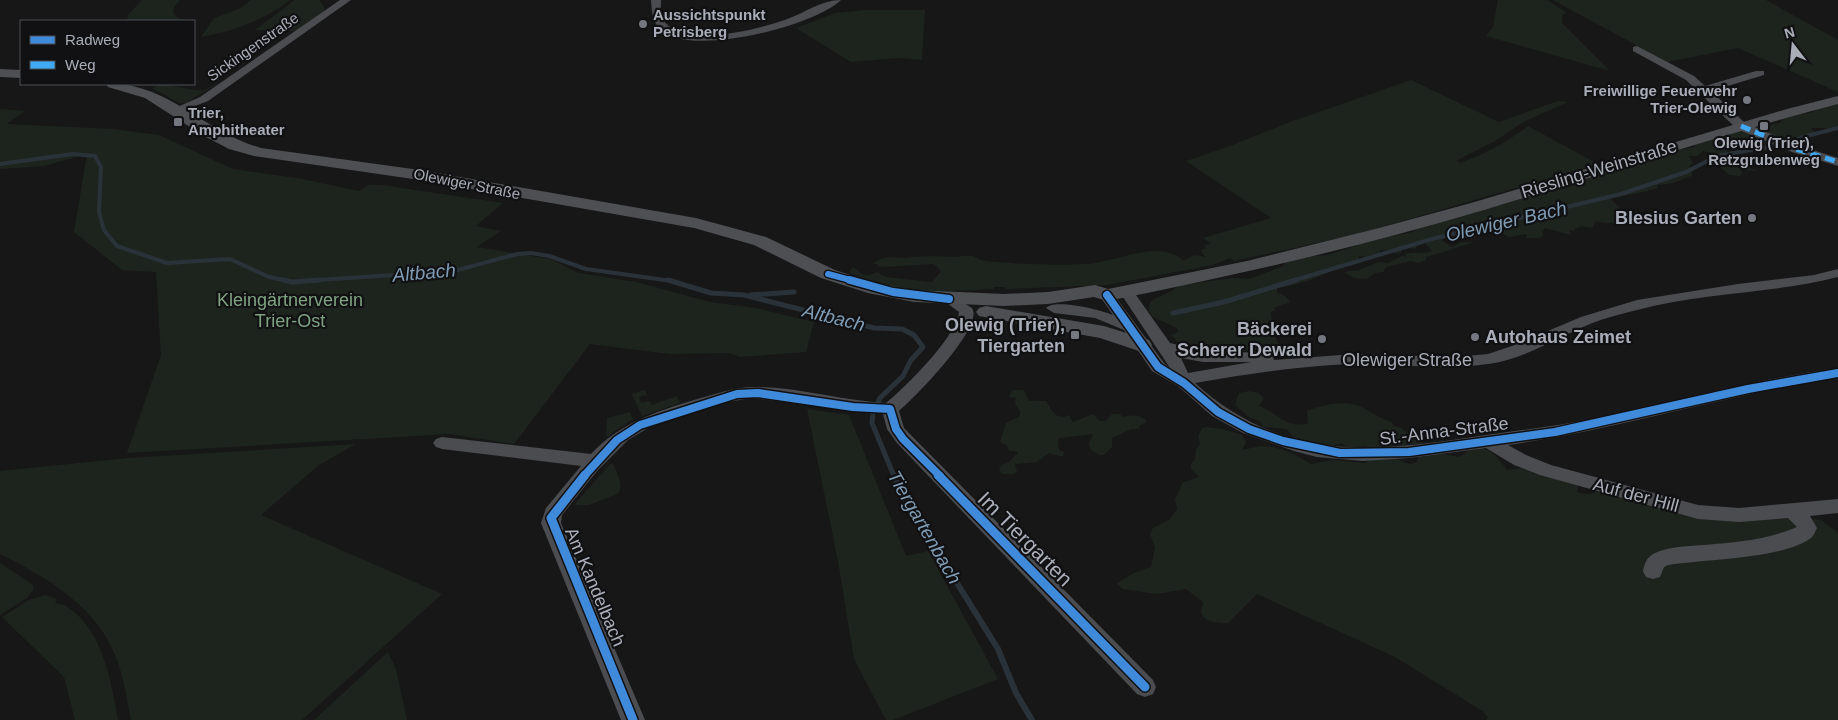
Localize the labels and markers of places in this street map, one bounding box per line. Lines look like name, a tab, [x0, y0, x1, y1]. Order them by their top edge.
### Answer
place label: Aussichtspunkt Petrisberg	[653, 6, 766, 40]
marker: Aussichtspunkt Petrisberg	[637, 18, 649, 30]
place label: Freiwillige Feuerwehr Trier-Olewig	[1584, 82, 1737, 116]
marker: Freiwillige Feuerwehr Trier-Olewig	[1741, 94, 1753, 106]
place label: Trier, Amphitheater	[188, 104, 285, 138]
marker: Trier, Amphitheater	[172, 116, 184, 128]
marker: Olewig (Trier), Retzgrubenweg	[1758, 120, 1770, 132]
place label: Olewig (Trier), Retzgrubenweg	[1708, 134, 1820, 168]
place label: Blesius Garten	[1615, 208, 1742, 228]
marker: Blesius Garten	[1746, 212, 1758, 224]
place label: Olewig (Trier), Tiergarten	[945, 315, 1065, 356]
place label: Bäckerei Scherer Dewald	[1177, 319, 1312, 360]
place label: Autohaus Zeimet	[1485, 327, 1631, 347]
marker: Olewig (Trier), Tiergarten	[1069, 329, 1081, 341]
marker: Autohaus Zeimet	[1469, 331, 1481, 343]
marker: Bäckerei Scherer Dewald	[1316, 333, 1328, 345]

